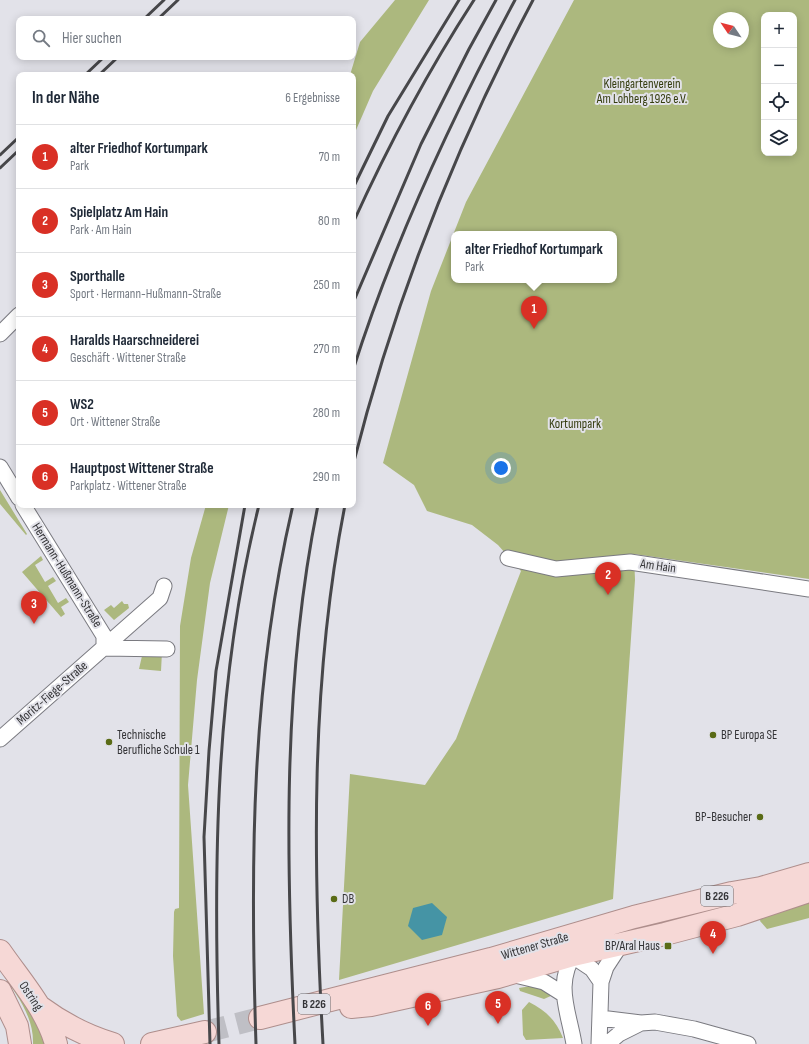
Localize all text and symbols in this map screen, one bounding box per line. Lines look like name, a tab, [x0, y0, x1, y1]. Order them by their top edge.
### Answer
north arrow	[713, 12, 749, 48]
map controls	[761, 12, 797, 156]
button: +	[761, 12, 797, 48]
search box	[16, 16, 356, 60]
icon: search	[30, 27, 52, 49]
text: Hier suchen	[62, 29, 122, 48]
button: −	[761, 48, 797, 84]
park label: Kleingartenverein Am Lohberg 1926 e.V.	[596, 76, 687, 107]
button: locate	[761, 84, 797, 120]
text: In der Nähe	[32, 88, 99, 108]
text: 6 Ergebnisse	[285, 90, 340, 106]
button: layers	[761, 120, 797, 156]
text: alter Friedhof Kortumpark	[70, 139, 208, 158]
text: 1	[42, 149, 48, 165]
text: 70 m	[319, 149, 340, 165]
text: Park	[70, 158, 89, 174]
text: Spielplatz Am Hain	[70, 203, 168, 222]
text: 2	[42, 213, 48, 229]
text: 80 m	[318, 213, 340, 229]
text: Park · Am Hain	[70, 222, 132, 238]
popup	[451, 231, 617, 283]
text: alter Friedhof Kortumpark	[465, 240, 603, 259]
text: Park	[465, 259, 484, 275]
text: Sporthalle	[70, 267, 125, 286]
text: 3	[42, 277, 48, 293]
text: 250 m	[313, 277, 340, 293]
text: Sport · Hermann-Hußmann-Straße	[70, 286, 221, 302]
pin: 1	[521, 296, 547, 329]
text: Haralds Haarschneiderei	[70, 331, 199, 350]
text: 4	[42, 341, 48, 357]
text: 270 m	[313, 341, 340, 357]
text: Geschäft · Wittener Straße	[70, 350, 186, 366]
text: WS2	[70, 395, 94, 414]
text: 5	[42, 405, 48, 421]
text: 280 m	[313, 405, 340, 421]
text: Ort · Wittener Straße	[70, 414, 160, 430]
park label: Kortumpark	[549, 416, 601, 432]
your location	[491, 458, 511, 478]
text: Hauptpost Wittener Straße	[70, 459, 214, 478]
text: 6	[42, 469, 48, 485]
text: 290 m	[313, 469, 340, 485]
text: Parkplatz · Wittener Straße	[70, 478, 187, 494]
street label: Hermann-Hußmann-Straße	[28, 520, 106, 630]
street label: Am Hain	[638, 555, 677, 576]
pin: 2	[595, 562, 621, 595]
pin: 3	[21, 591, 47, 624]
street label: Moritz-Fiege-Straße	[13, 658, 91, 728]
place label: Technische Berufliche Schule 1	[117, 727, 200, 758]
place label: BP Europa SE	[721, 727, 777, 743]
marker: BP Europa SE	[708, 730, 718, 740]
marker: Technische Berufliche Schule 1	[104, 737, 114, 747]
place label: BP-Besucher	[695, 809, 752, 825]
marker: BP-Besucher	[755, 812, 765, 822]
road number: B 226	[701, 886, 733, 906]
place label: DB	[342, 891, 354, 907]
marker: DB	[329, 894, 339, 904]
pin: 4	[700, 921, 726, 954]
street label: Wittener Straße	[500, 929, 570, 963]
place label: BP/Aral Haus	[605, 938, 660, 954]
marker: BP/Aral Haus	[663, 941, 673, 951]
street label: Ostring	[15, 978, 47, 1014]
pin: 5	[485, 991, 511, 1024]
pin: 6	[415, 993, 441, 1026]
road number: B 226	[298, 994, 330, 1014]

